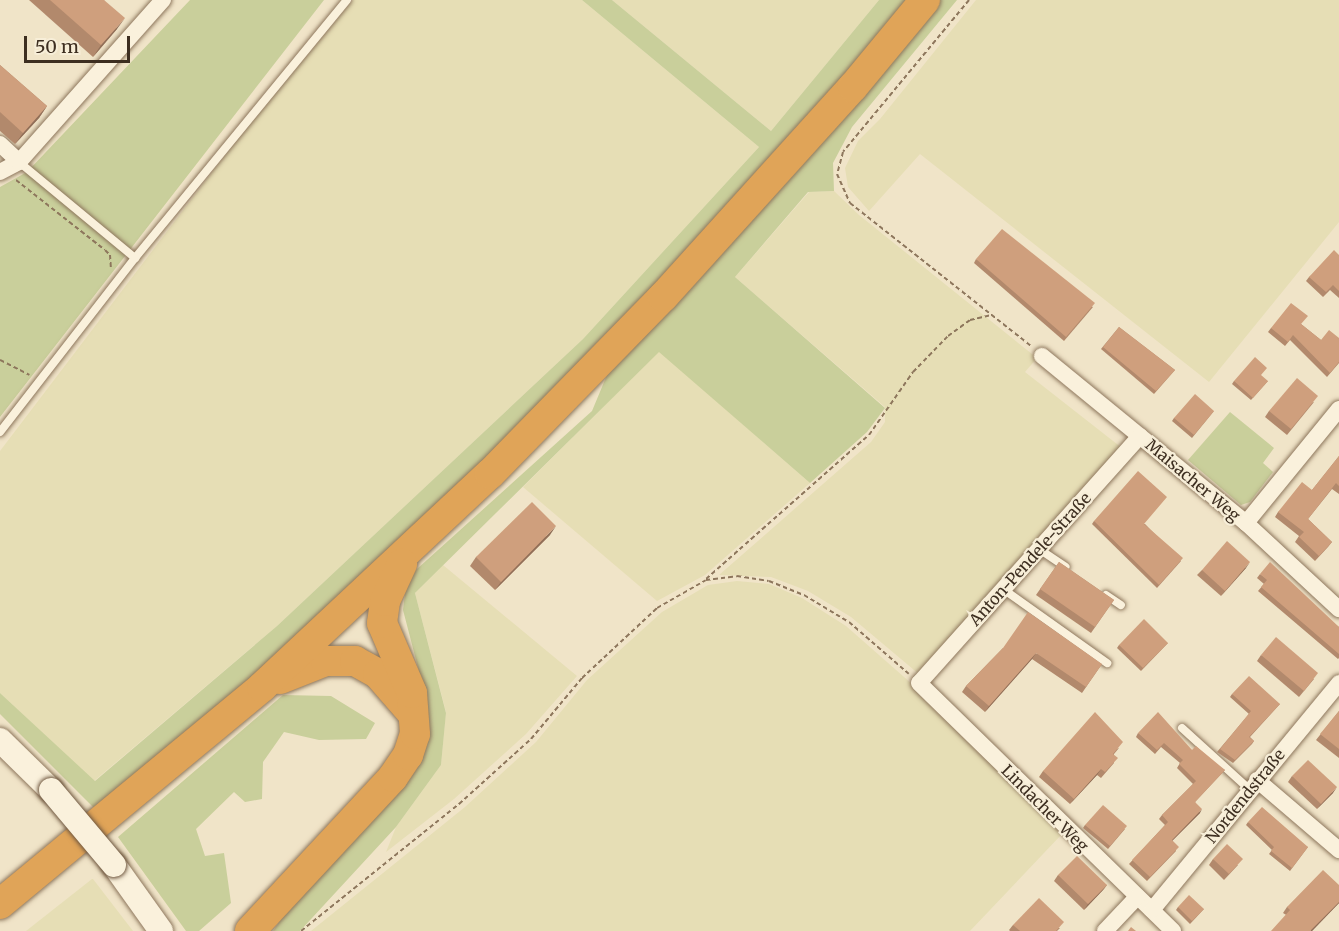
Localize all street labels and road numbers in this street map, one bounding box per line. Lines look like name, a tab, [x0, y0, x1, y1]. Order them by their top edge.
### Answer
street label: Maisacher Weg	[1142, 435, 1244, 525]
street label: Anton-Pendele-Straße	[965, 489, 1095, 629]
street label: Nordendstraße	[1201, 745, 1289, 847]
street label: Lindacher Weg	[998, 761, 1092, 855]

